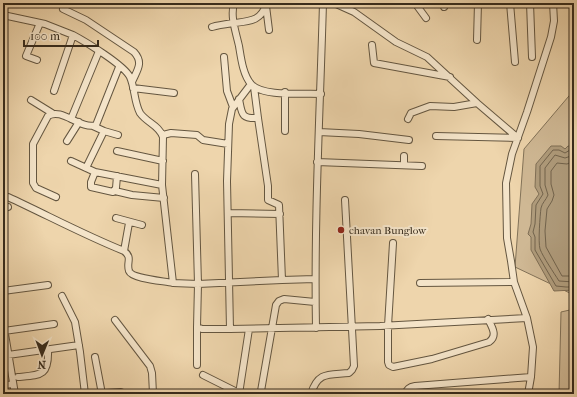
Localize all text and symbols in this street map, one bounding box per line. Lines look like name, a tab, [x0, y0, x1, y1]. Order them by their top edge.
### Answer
scale bar	[24, 22, 98, 48]
text: 100 m	[30, 29, 60, 43]
place label: chavan Bunglow	[349, 224, 427, 237]
marker: chavan Bunglow	[336, 225, 346, 235]
north arrow	[22, 335, 62, 375]
text: N	[37, 358, 46, 371]

